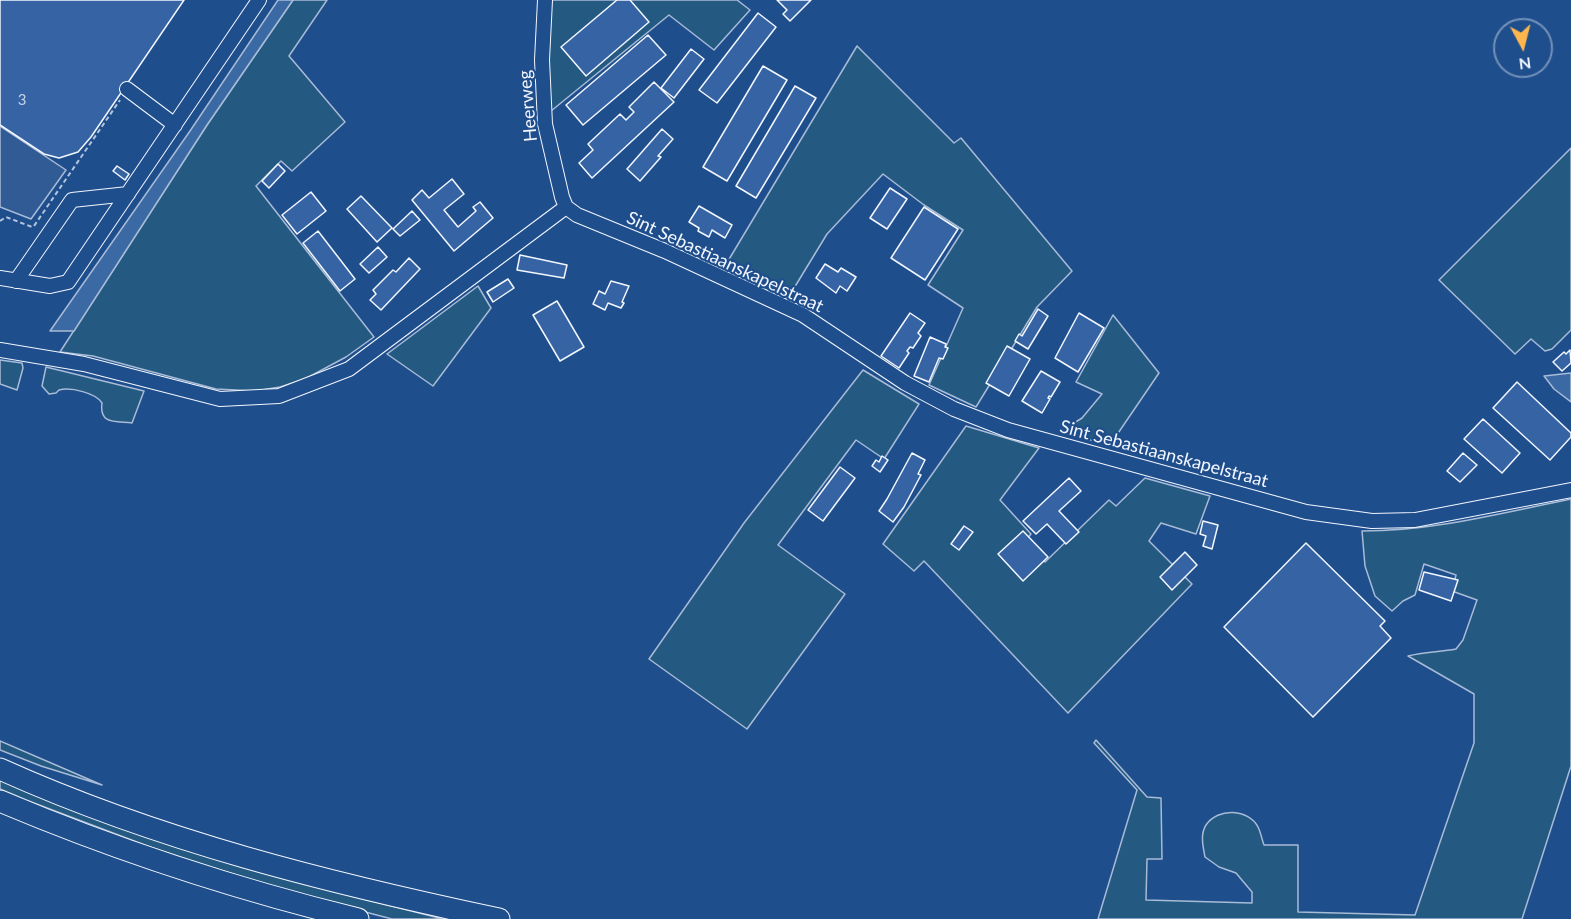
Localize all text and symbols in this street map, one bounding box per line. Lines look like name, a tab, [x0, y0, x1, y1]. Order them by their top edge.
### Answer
north arrow	[1493, 18, 1553, 78]
text: N	[1518, 54, 1532, 75]
street label: Heerweg	[514, 69, 542, 143]
house number: 3	[18, 91, 26, 109]
street label: Sint Sebastiaanskapelstraat	[623, 207, 827, 317]
street label: Sint Sebastiaanskapelstraat	[1058, 416, 1270, 492]

